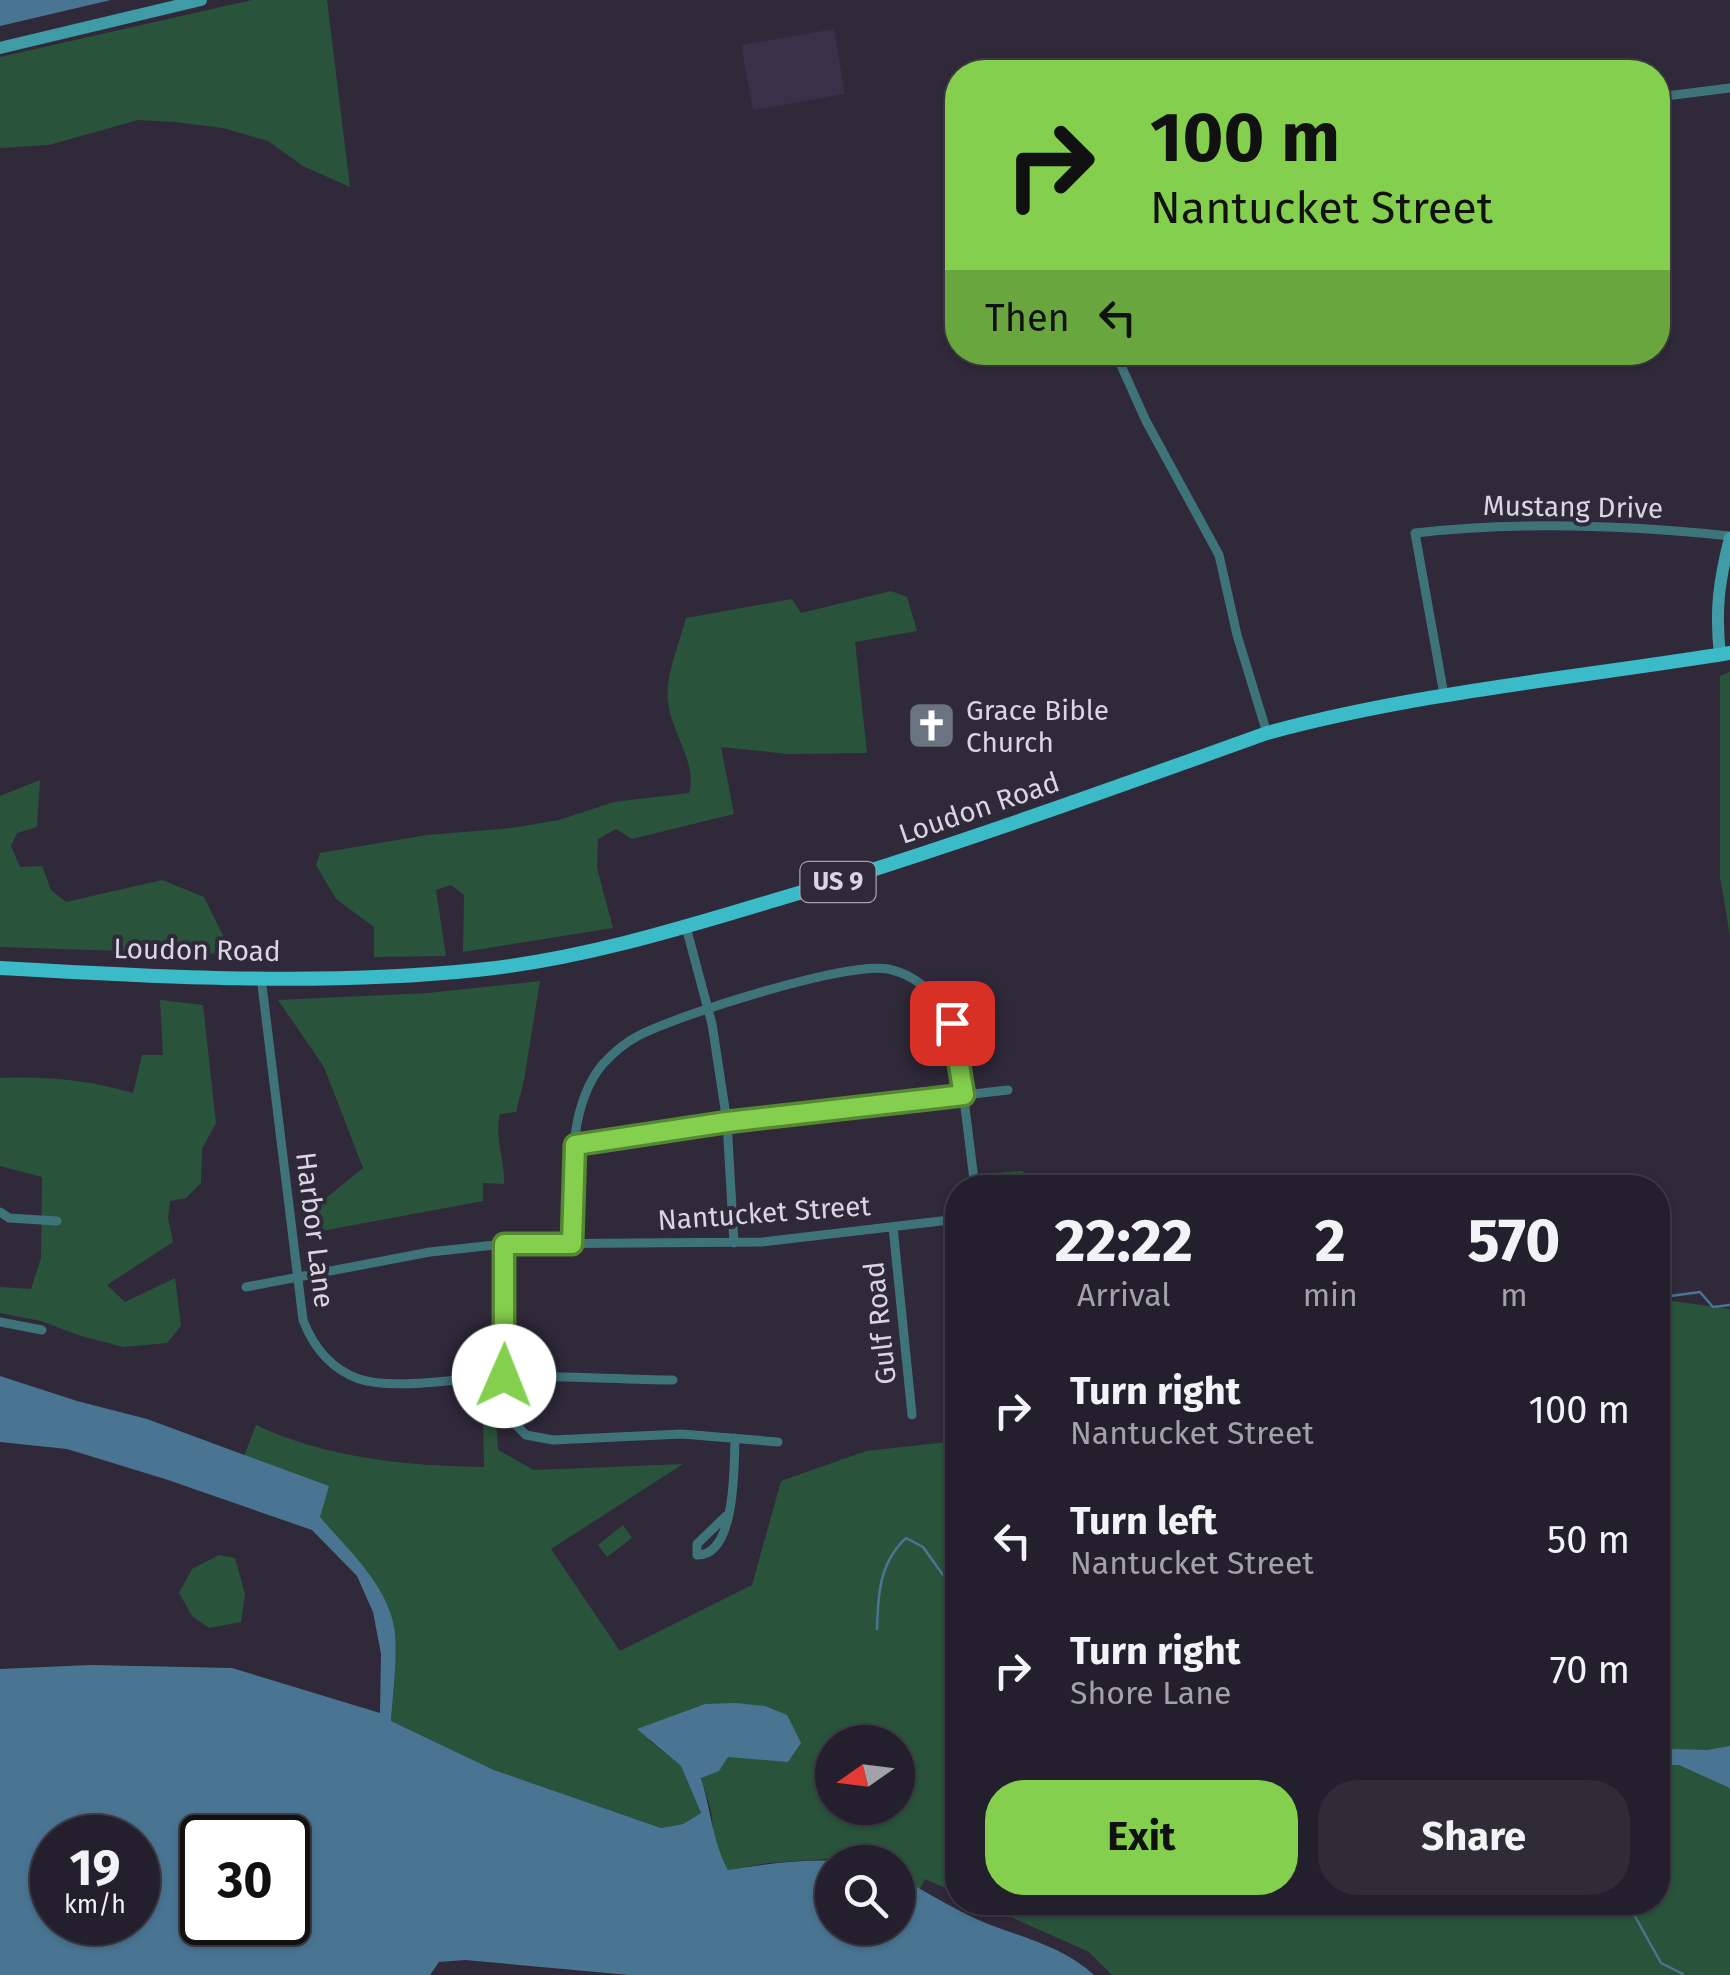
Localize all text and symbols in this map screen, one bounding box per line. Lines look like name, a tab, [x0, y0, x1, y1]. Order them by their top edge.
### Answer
text: 100 m	[1150, 96, 1340, 180]
icon: right	[985, 100, 1115, 230]
text: Nantucket Street	[1150, 181, 1493, 235]
icon: left	[1090, 290, 1145, 345]
text: Then	[985, 295, 1070, 341]
street label: Mustang Drive	[1483, 489, 1663, 525]
place label: Grace Bible Church	[966, 694, 1109, 759]
church icon: Grace Bible Church	[905, 700, 957, 752]
street label: Loudon Road	[894, 765, 1064, 851]
road number: US 9	[800, 862, 876, 902]
street label: Loudon Road	[113, 932, 281, 968]
pin	[910, 981, 995, 1066]
icon: arrive	[925, 996, 980, 1051]
street label: Harbor Lane	[289, 1150, 341, 1310]
street label: Nantucket Street	[656, 1189, 872, 1237]
text: 22:22	[1055, 1205, 1193, 1277]
text: 2	[1315, 1205, 1346, 1277]
text: 570	[1467, 1205, 1560, 1277]
street label: Gulf Road	[857, 1260, 903, 1386]
text: Arrival	[1077, 1276, 1171, 1314]
text: min	[1303, 1276, 1358, 1314]
text: m	[1500, 1276, 1528, 1314]
position arrow	[452, 1324, 556, 1428]
text: Turn right	[1070, 1368, 1240, 1414]
icon: right	[985, 1383, 1040, 1438]
text: 100 m	[1529, 1387, 1630, 1433]
text: Nantucket Street	[1070, 1414, 1314, 1452]
text: Turn left	[1070, 1498, 1217, 1544]
icon: left	[985, 1513, 1040, 1568]
text: 50 m	[1547, 1517, 1630, 1563]
text: Nantucket Street	[1070, 1544, 1314, 1582]
text: Turn right	[1070, 1628, 1240, 1674]
icon: right	[985, 1643, 1040, 1698]
text: 70 m	[1550, 1647, 1630, 1693]
text: Shore Lane	[1070, 1674, 1231, 1712]
north arrow	[815, 1725, 915, 1825]
map controls	[815, 1725, 915, 1945]
button: Exit	[985, 1780, 1298, 1895]
button: Share	[1318, 1780, 1630, 1895]
speed limit sign: 30	[180, 1815, 310, 1945]
text: 19	[69, 1838, 121, 1898]
button: search	[815, 1845, 915, 1945]
text: km/h	[64, 1890, 126, 1920]

